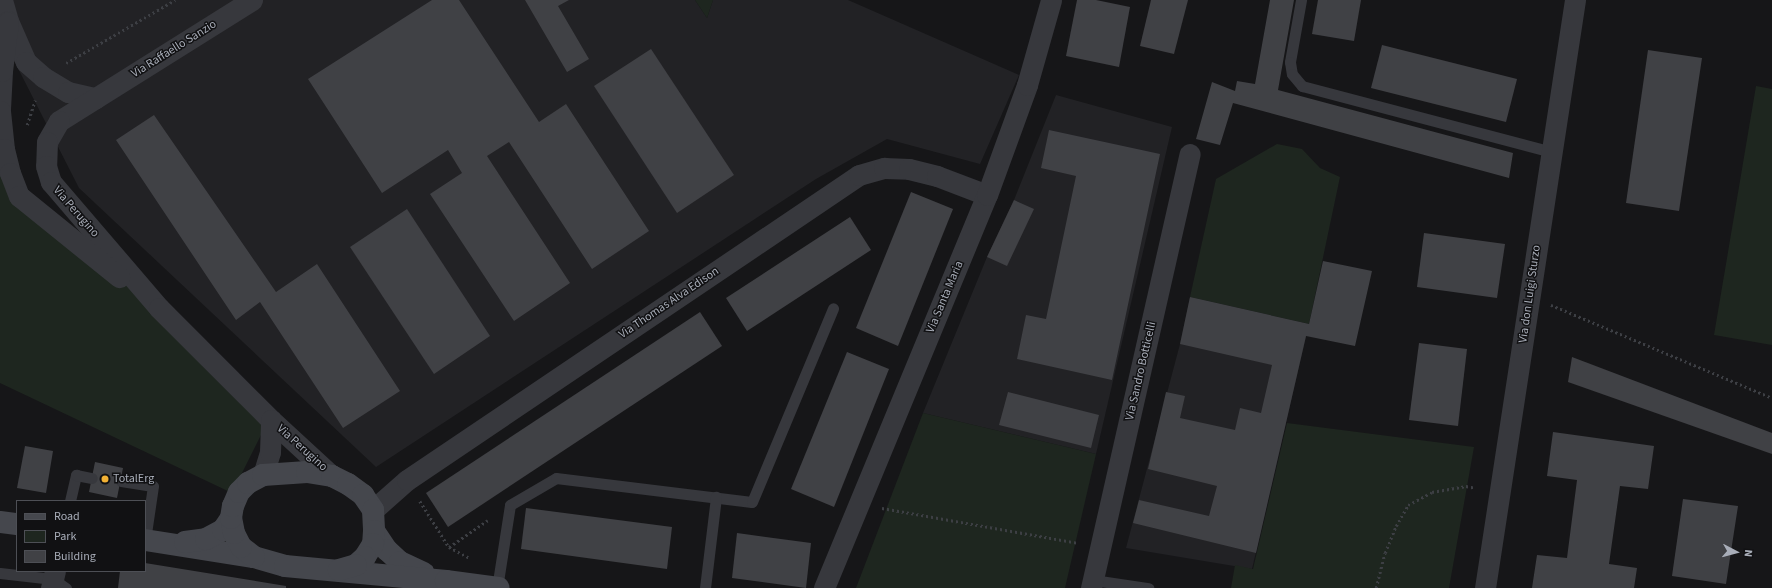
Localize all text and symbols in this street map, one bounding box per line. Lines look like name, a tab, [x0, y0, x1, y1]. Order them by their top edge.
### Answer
street label: Via Raffaello Sanzio	[129, 17, 219, 81]
street label: Via Perugino	[50, 184, 102, 240]
street label: Via don Luigi Sturzo	[1516, 244, 1544, 344]
street label: Via Santa Maria	[923, 259, 967, 335]
street label: Via Thomas Alva Edison	[616, 264, 722, 342]
street label: Via Sandro Botticelli	[1123, 320, 1159, 422]
street label: Via Perugino	[274, 422, 330, 474]
place label: TotalErg	[113, 472, 154, 486]
marker: TotalErg	[100, 474, 110, 484]
legend	[16, 500, 146, 572]
text: Road	[54, 508, 80, 525]
text: Park	[54, 528, 76, 545]
north arrow	[1716, 532, 1756, 572]
text: Building	[54, 548, 96, 565]
text: N	[1741, 549, 1756, 558]

